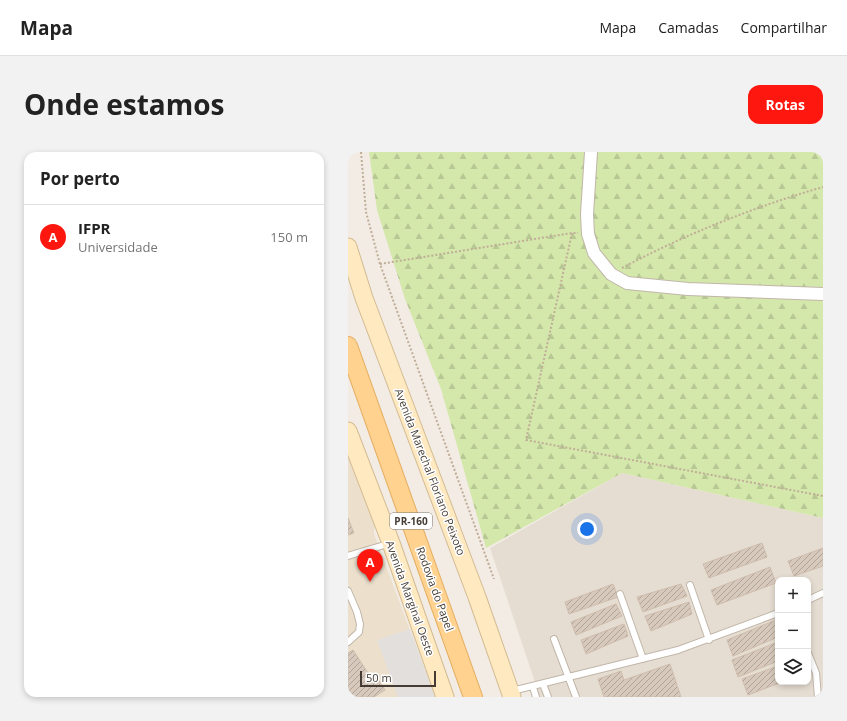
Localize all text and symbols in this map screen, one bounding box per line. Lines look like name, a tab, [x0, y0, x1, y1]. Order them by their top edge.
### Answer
text: Mapa	[20, 15, 73, 41]
text: Mapa	[600, 18, 636, 37]
text: Camadas	[658, 18, 719, 37]
text: Compartilhar	[741, 18, 827, 37]
text: Onde estamos	[24, 85, 225, 123]
button: Rotas	[748, 85, 823, 124]
text: Por perto	[40, 167, 120, 190]
text: IFPR	[78, 218, 111, 238]
text: A	[49, 228, 57, 246]
text: 150 m	[270, 228, 308, 246]
text: Universidade	[78, 238, 158, 256]
street label: Avenida Marechal Floriano Peixoto	[392, 386, 469, 558]
road number: PR-160	[390, 513, 432, 529]
your location	[577, 519, 597, 539]
street label: Avenida Marginal Oeste	[383, 538, 438, 658]
street label: Rodovia do Papel	[413, 545, 458, 633]
pin: A	[357, 549, 383, 582]
map controls	[775, 577, 811, 685]
button: +	[775, 577, 811, 613]
button: −	[775, 613, 811, 649]
button: layers	[775, 649, 811, 685]
scale bar	[360, 669, 436, 688]
text: 50 m	[366, 670, 392, 685]

